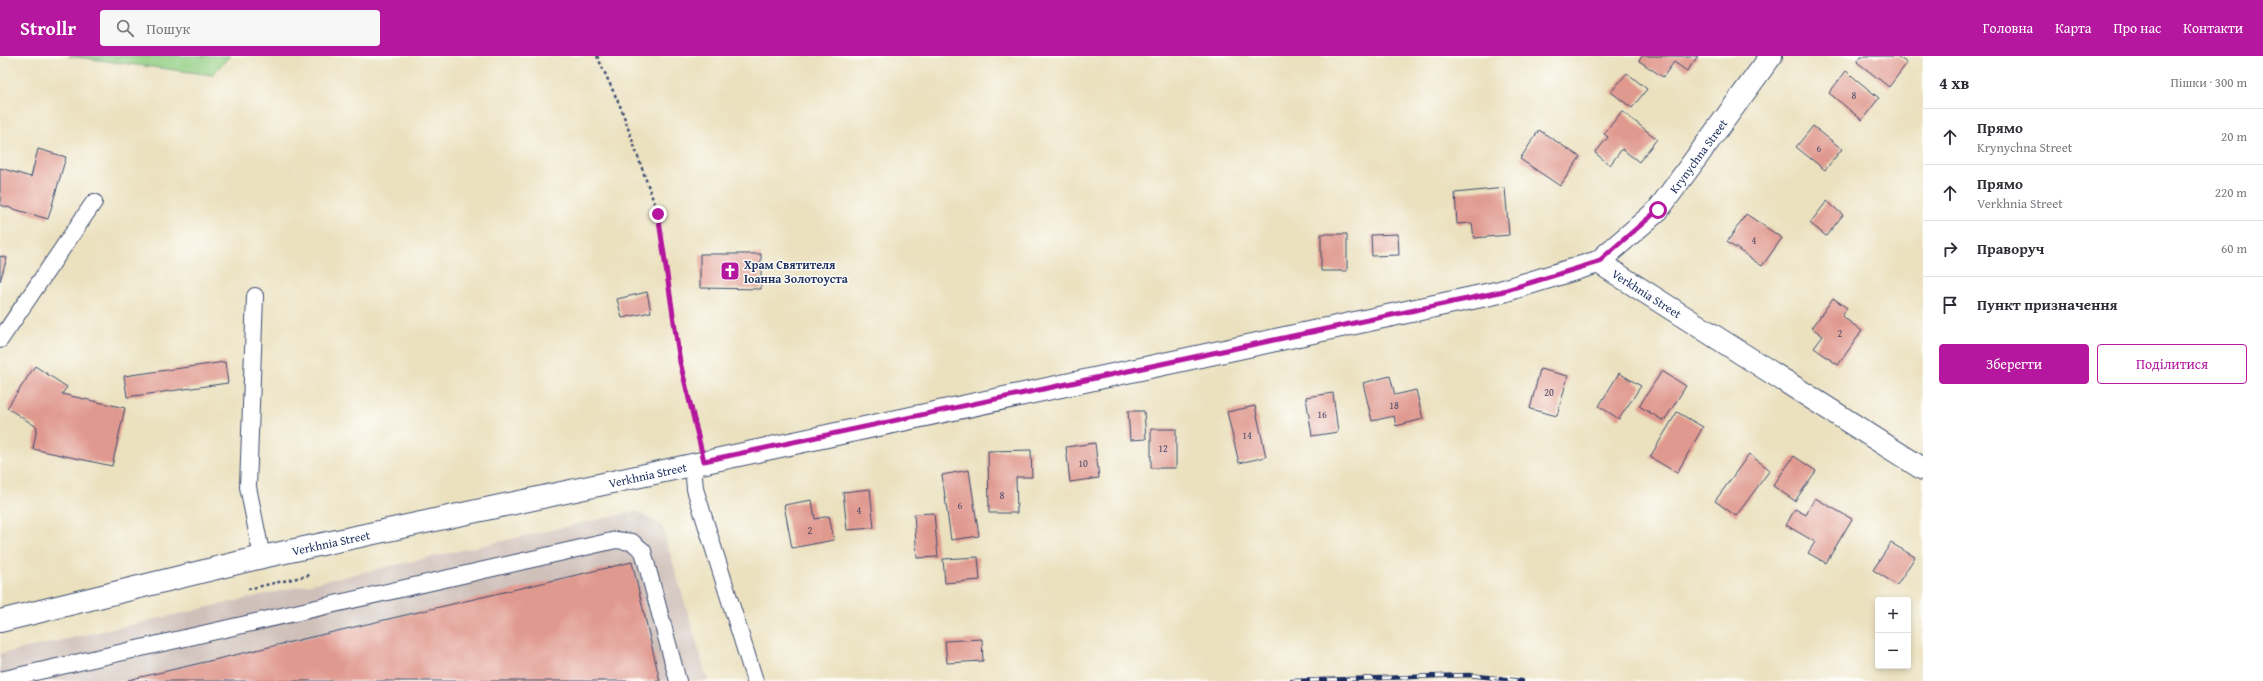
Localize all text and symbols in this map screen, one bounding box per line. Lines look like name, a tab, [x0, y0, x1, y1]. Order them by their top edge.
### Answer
search box	[100, 10, 380, 46]
text: Strollr	[20, 14, 76, 42]
icon: search	[114, 17, 136, 39]
text: Пошук	[146, 18, 190, 39]
text: Головна	[1983, 18, 2033, 38]
text: Карта	[2055, 18, 2091, 38]
text: Про нас	[2113, 18, 2161, 38]
text: Контакти	[2183, 18, 2243, 38]
text: 4 хв	[1939, 70, 1969, 95]
text: Пішки · 300 m	[2170, 73, 2247, 92]
house number: 8	[1852, 88, 1857, 103]
street label: Krynychna Street	[1665, 115, 1731, 196]
text: Прямо	[1977, 117, 2023, 138]
icon: ahead	[1939, 126, 1961, 148]
text: 20 m	[2221, 127, 2247, 146]
text: Krynychna Street	[1977, 138, 2072, 157]
house number: 6	[1817, 141, 1822, 156]
text: Прямо	[1977, 173, 2023, 194]
icon: ahead	[1939, 182, 1961, 204]
text: 220 m	[2215, 183, 2247, 202]
text: Verkhnia Street	[1977, 194, 2063, 213]
route start	[1649, 201, 1667, 219]
route end	[649, 205, 667, 223]
house number: 4	[1752, 233, 1757, 248]
icon: right	[1939, 238, 1961, 260]
text: Праворуч	[1977, 238, 2044, 259]
text: 60 m	[2221, 239, 2247, 258]
place label: Храм Святителя Іоанна Золотоуста	[744, 256, 849, 287]
church icon: Храм Святителя Іоанна Золотоуста	[719, 260, 741, 282]
street label: Verkhnia Street	[1609, 265, 1686, 322]
icon: arrive	[1939, 294, 1961, 316]
text: Пункт призначення	[1977, 294, 2118, 315]
house number: 2	[1838, 326, 1843, 341]
button: Зберегти	[1939, 344, 2089, 384]
button: Поділитися	[2097, 344, 2247, 384]
house number: 20	[1544, 385, 1554, 400]
house number: 18	[1389, 398, 1399, 413]
house number: 16	[1317, 407, 1327, 422]
house number: 14	[1242, 428, 1252, 443]
house number: 12	[1158, 441, 1168, 456]
house number: 10	[1078, 456, 1088, 471]
street label: Verkhnia Street	[607, 458, 689, 491]
house number: 8	[1000, 488, 1005, 503]
house number: 6	[958, 498, 963, 513]
house number: 4	[857, 503, 862, 518]
house number: 2	[808, 523, 813, 538]
street label: Verkhnia Street	[290, 526, 372, 559]
map controls	[1875, 597, 1911, 669]
button: +	[1875, 597, 1911, 633]
button: −	[1875, 633, 1911, 669]

